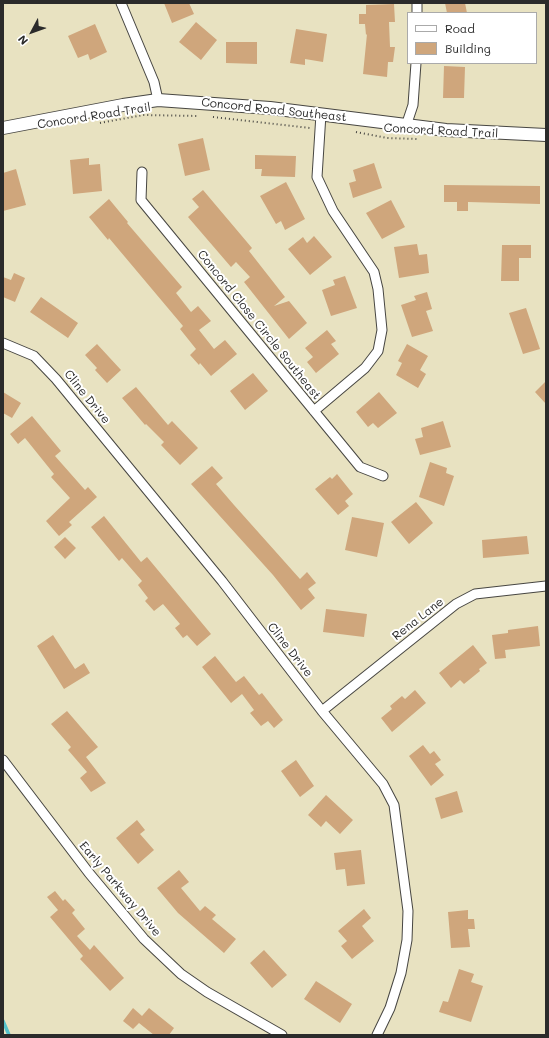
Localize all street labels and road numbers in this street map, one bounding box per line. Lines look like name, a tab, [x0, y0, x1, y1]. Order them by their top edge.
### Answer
street label: Concord Road Southeast	[201, 95, 347, 125]
street label: Concord Road Trail	[36, 100, 152, 132]
street label: Concord Road Trail	[383, 121, 499, 141]
street label: Concord Close Circle Southeast	[194, 247, 324, 403]
street label: Cline Drive	[61, 367, 113, 427]
street label: Rena Lane	[390, 595, 446, 643]
street label: Cline Drive	[264, 620, 316, 680]
street label: Early Parkway Drive	[76, 839, 164, 939]

